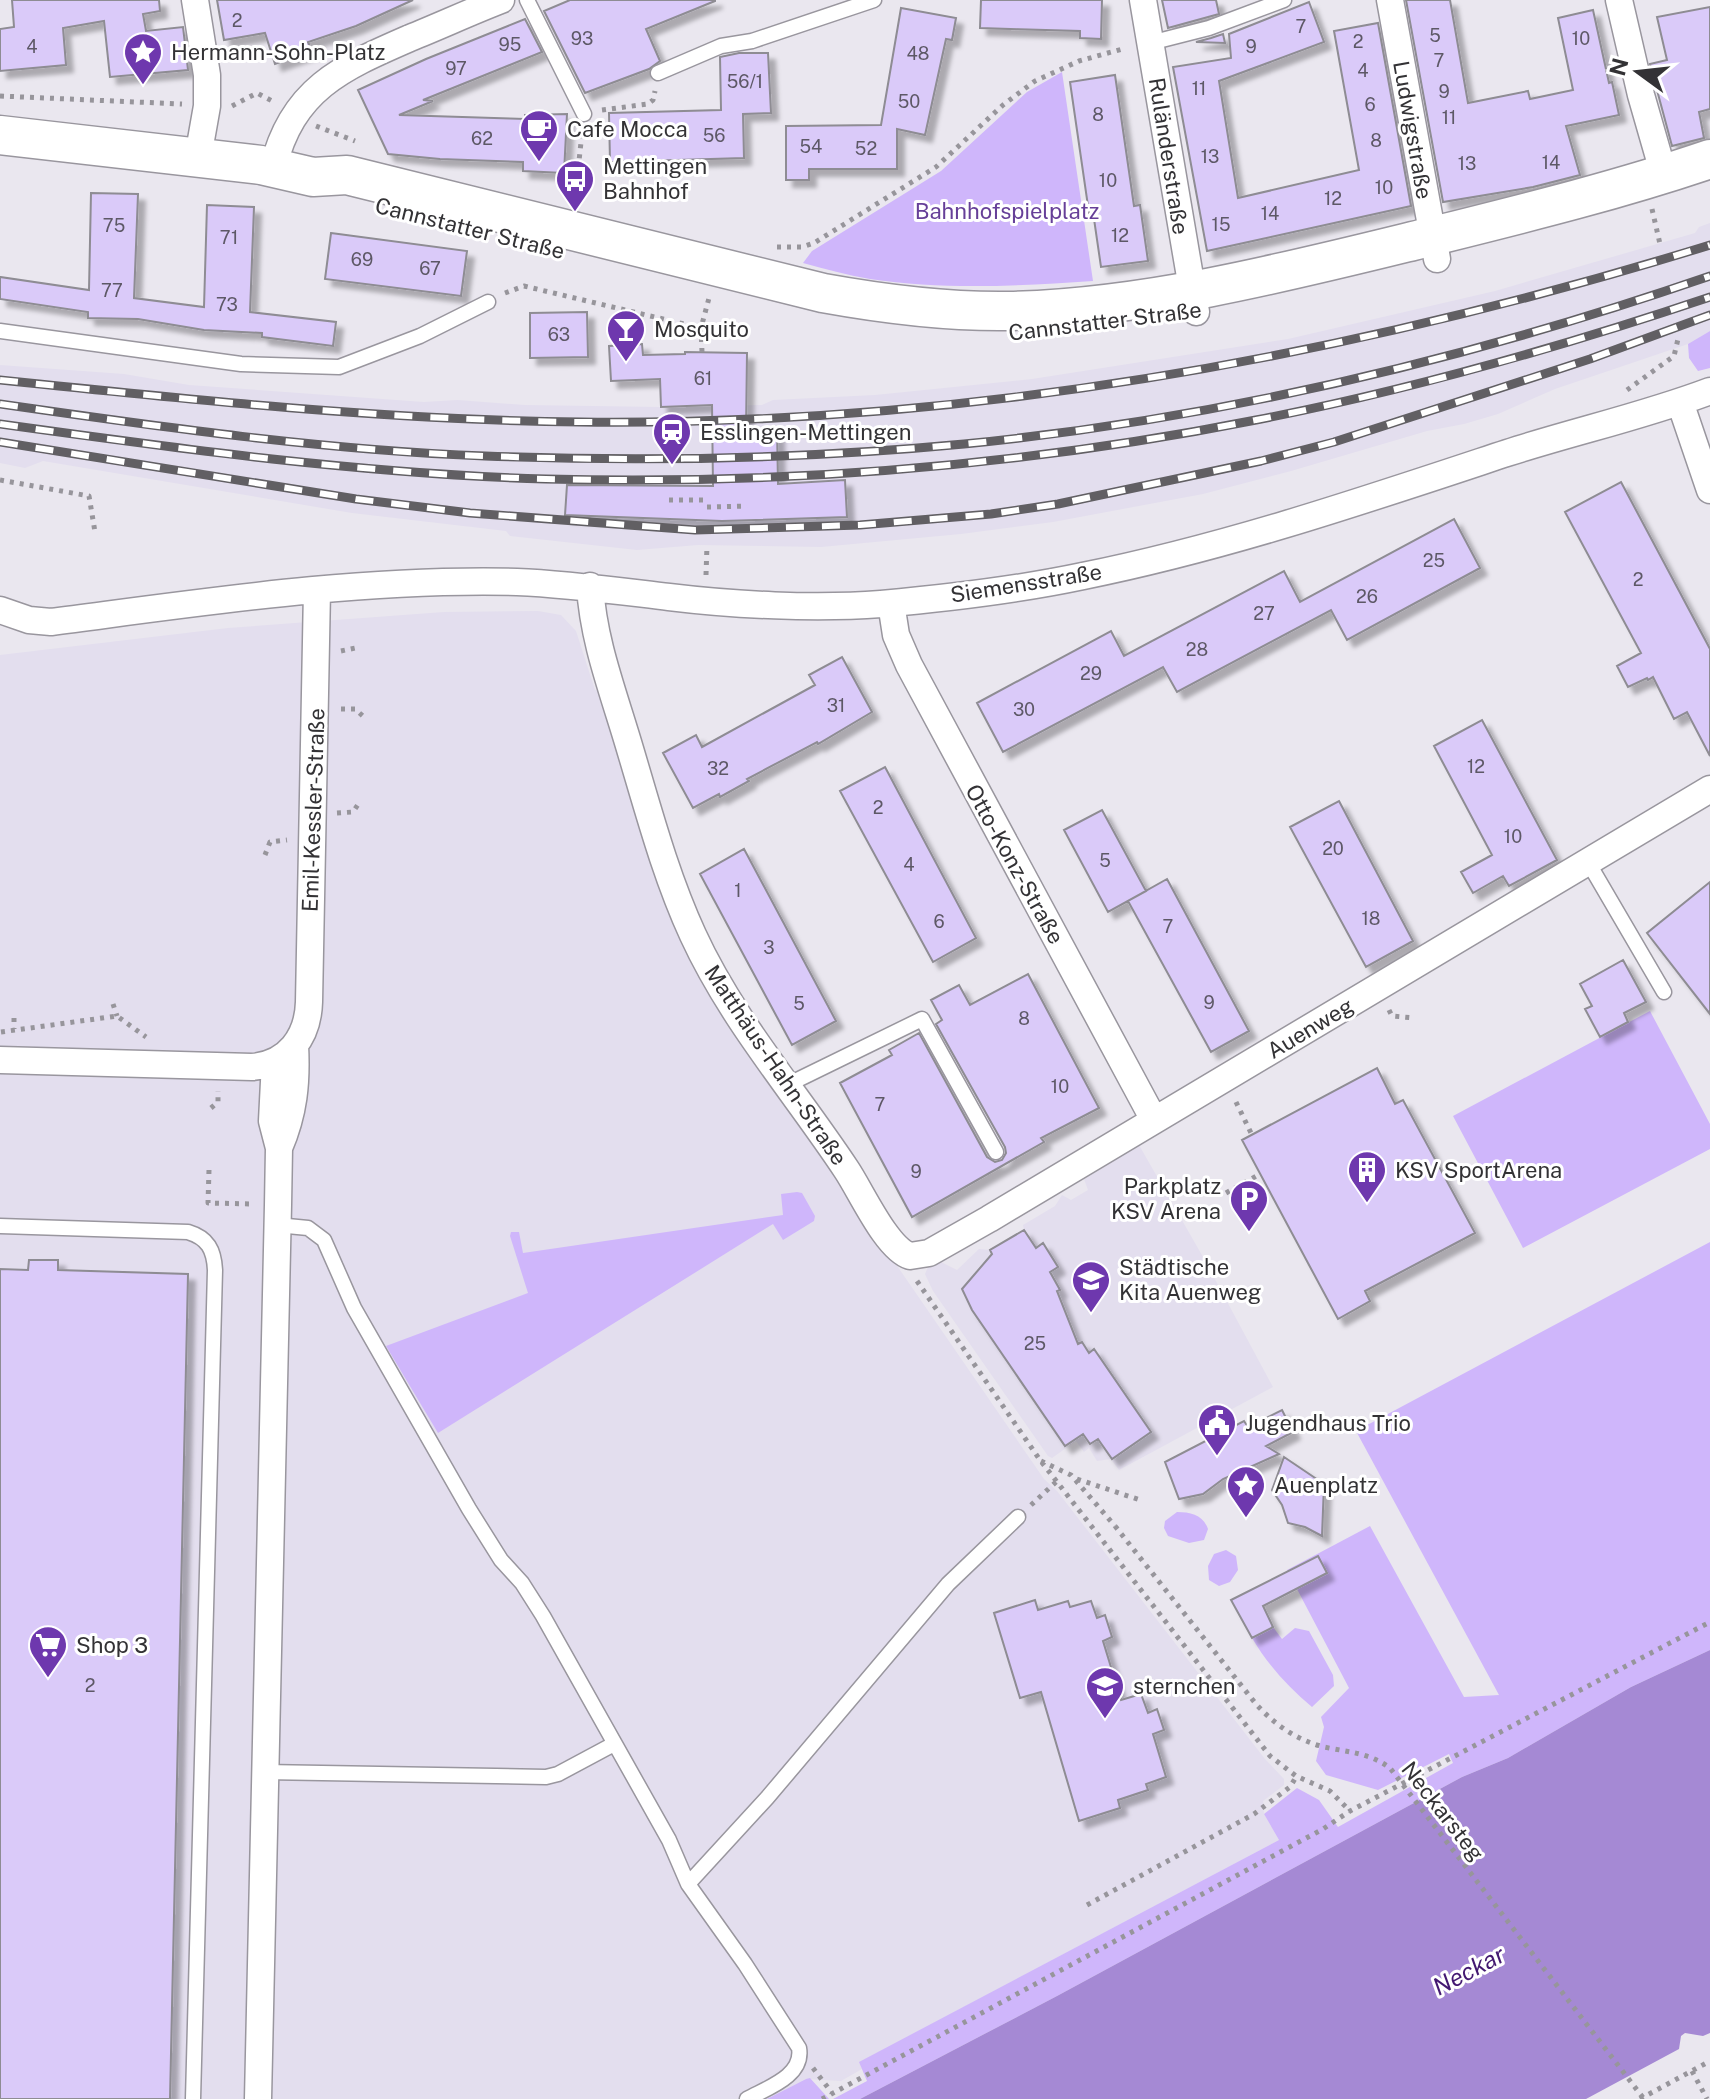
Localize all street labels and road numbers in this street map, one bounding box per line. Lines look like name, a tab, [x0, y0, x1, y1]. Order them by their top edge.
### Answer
street label: Ludwigstraße	[1388, 59, 1438, 201]
street label: Ruländerstraße	[1144, 76, 1194, 236]
street label: Cannstatter Straße	[373, 192, 567, 264]
street label: Cannstatter Straße	[1007, 296, 1203, 346]
street label: Siemensstraße	[948, 558, 1104, 608]
street label: Emil-Kessler-Straße	[296, 708, 330, 912]
street label: Otto-Konz-Straße	[960, 780, 1070, 948]
street label: Matthäus-Hahn-Straße	[699, 960, 853, 1170]
street label: Auenweg	[1262, 992, 1358, 1064]
street label: Neckarsteg	[1396, 1756, 1490, 1866]

